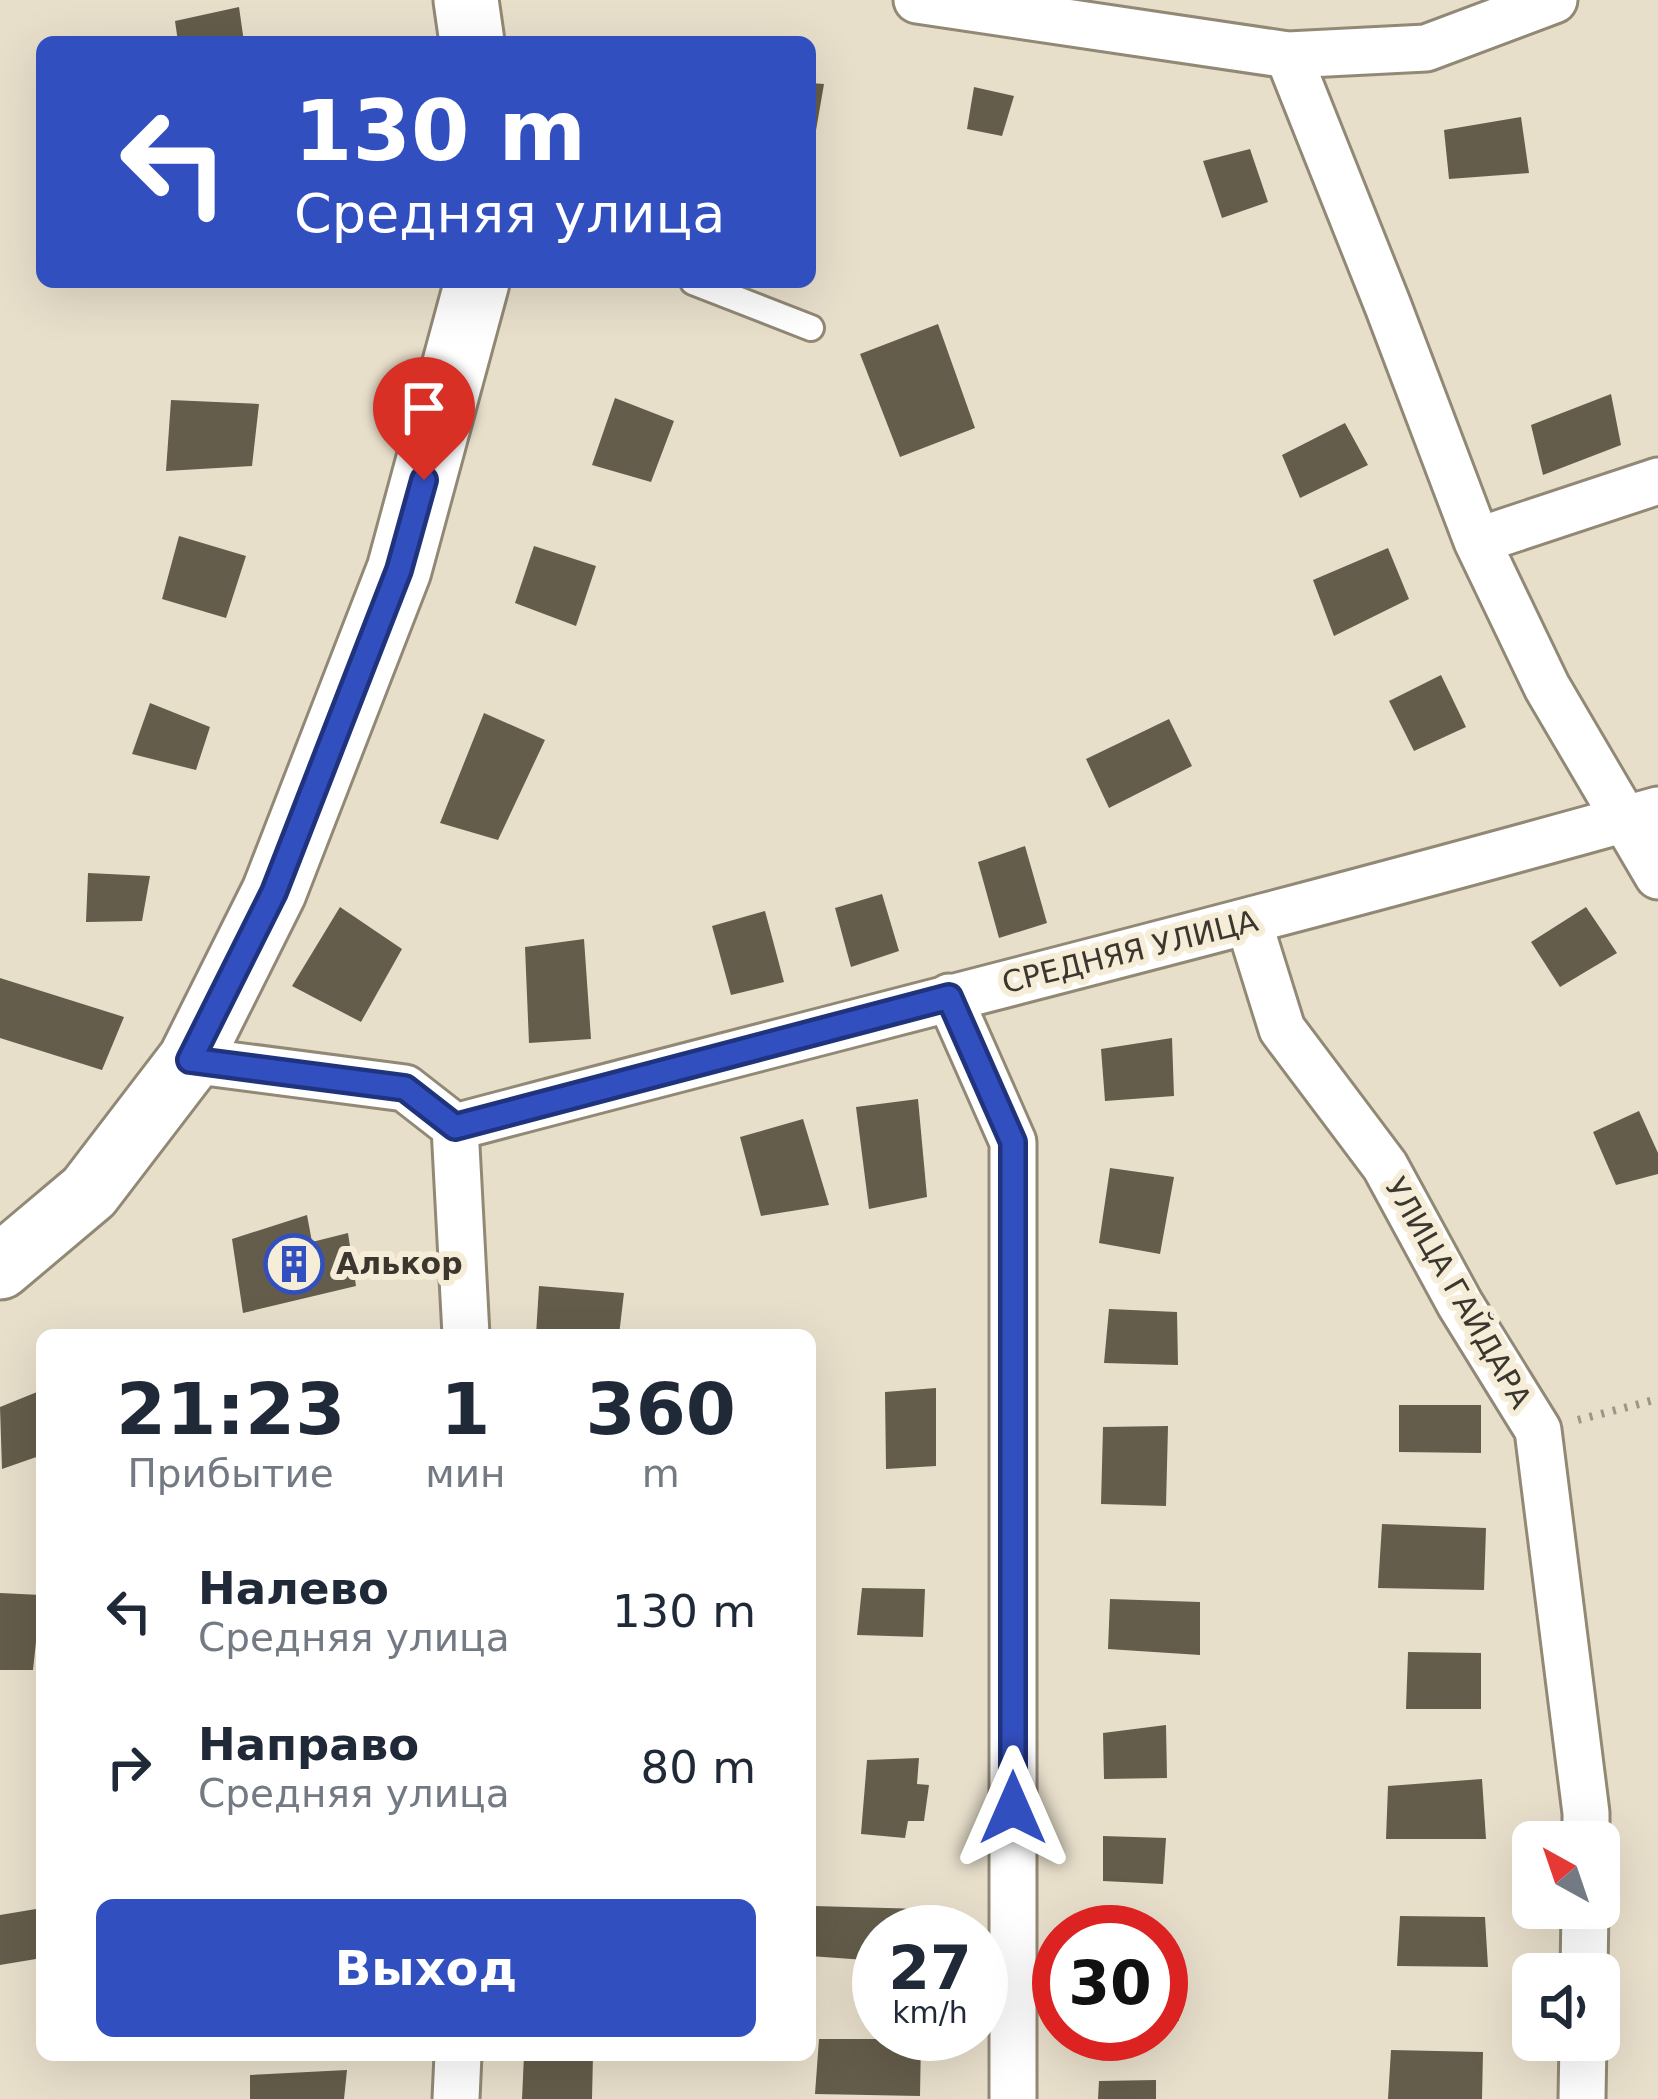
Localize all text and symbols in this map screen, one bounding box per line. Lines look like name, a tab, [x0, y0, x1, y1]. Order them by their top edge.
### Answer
text: 130 m	[294, 82, 586, 180]
icon: left	[96, 84, 252, 240]
text: Средняя улица	[294, 182, 725, 245]
pin	[373, 357, 475, 480]
icon: arrive	[391, 375, 457, 441]
street label: СРЕДНЯЯ УЛИЦА	[998, 903, 1262, 1000]
street label: УЛИЦА ГАЙДАРА	[1378, 1171, 1539, 1415]
building icon: Алькор	[263, 1233, 325, 1295]
place label: Алькор	[336, 1246, 463, 1281]
text: 21:23	[116, 1367, 345, 1451]
text: 1	[440, 1367, 490, 1451]
text: 360	[586, 1367, 736, 1451]
text: Прибытие	[127, 1451, 334, 1496]
text: мин	[425, 1451, 506, 1496]
text: m	[642, 1451, 680, 1496]
text: Налево	[198, 1562, 389, 1615]
icon: left	[96, 1578, 162, 1644]
text: 130 m	[612, 1585, 756, 1638]
text: Средняя улица	[198, 1615, 510, 1660]
text: Направо	[198, 1718, 419, 1771]
icon: right	[96, 1734, 162, 1800]
text: 80 m	[641, 1741, 756, 1794]
position arrow	[950, 1745, 1076, 1871]
text: Средняя улица	[198, 1771, 510, 1816]
north arrow	[1512, 1821, 1620, 1929]
map controls	[1512, 1821, 1620, 2061]
button: Выход	[96, 1899, 756, 2037]
speed limit sign: 30	[1032, 1905, 1188, 2061]
text: 27	[888, 1933, 972, 2003]
button: sound	[1512, 1953, 1620, 2061]
text: km/h	[892, 1995, 968, 2030]

